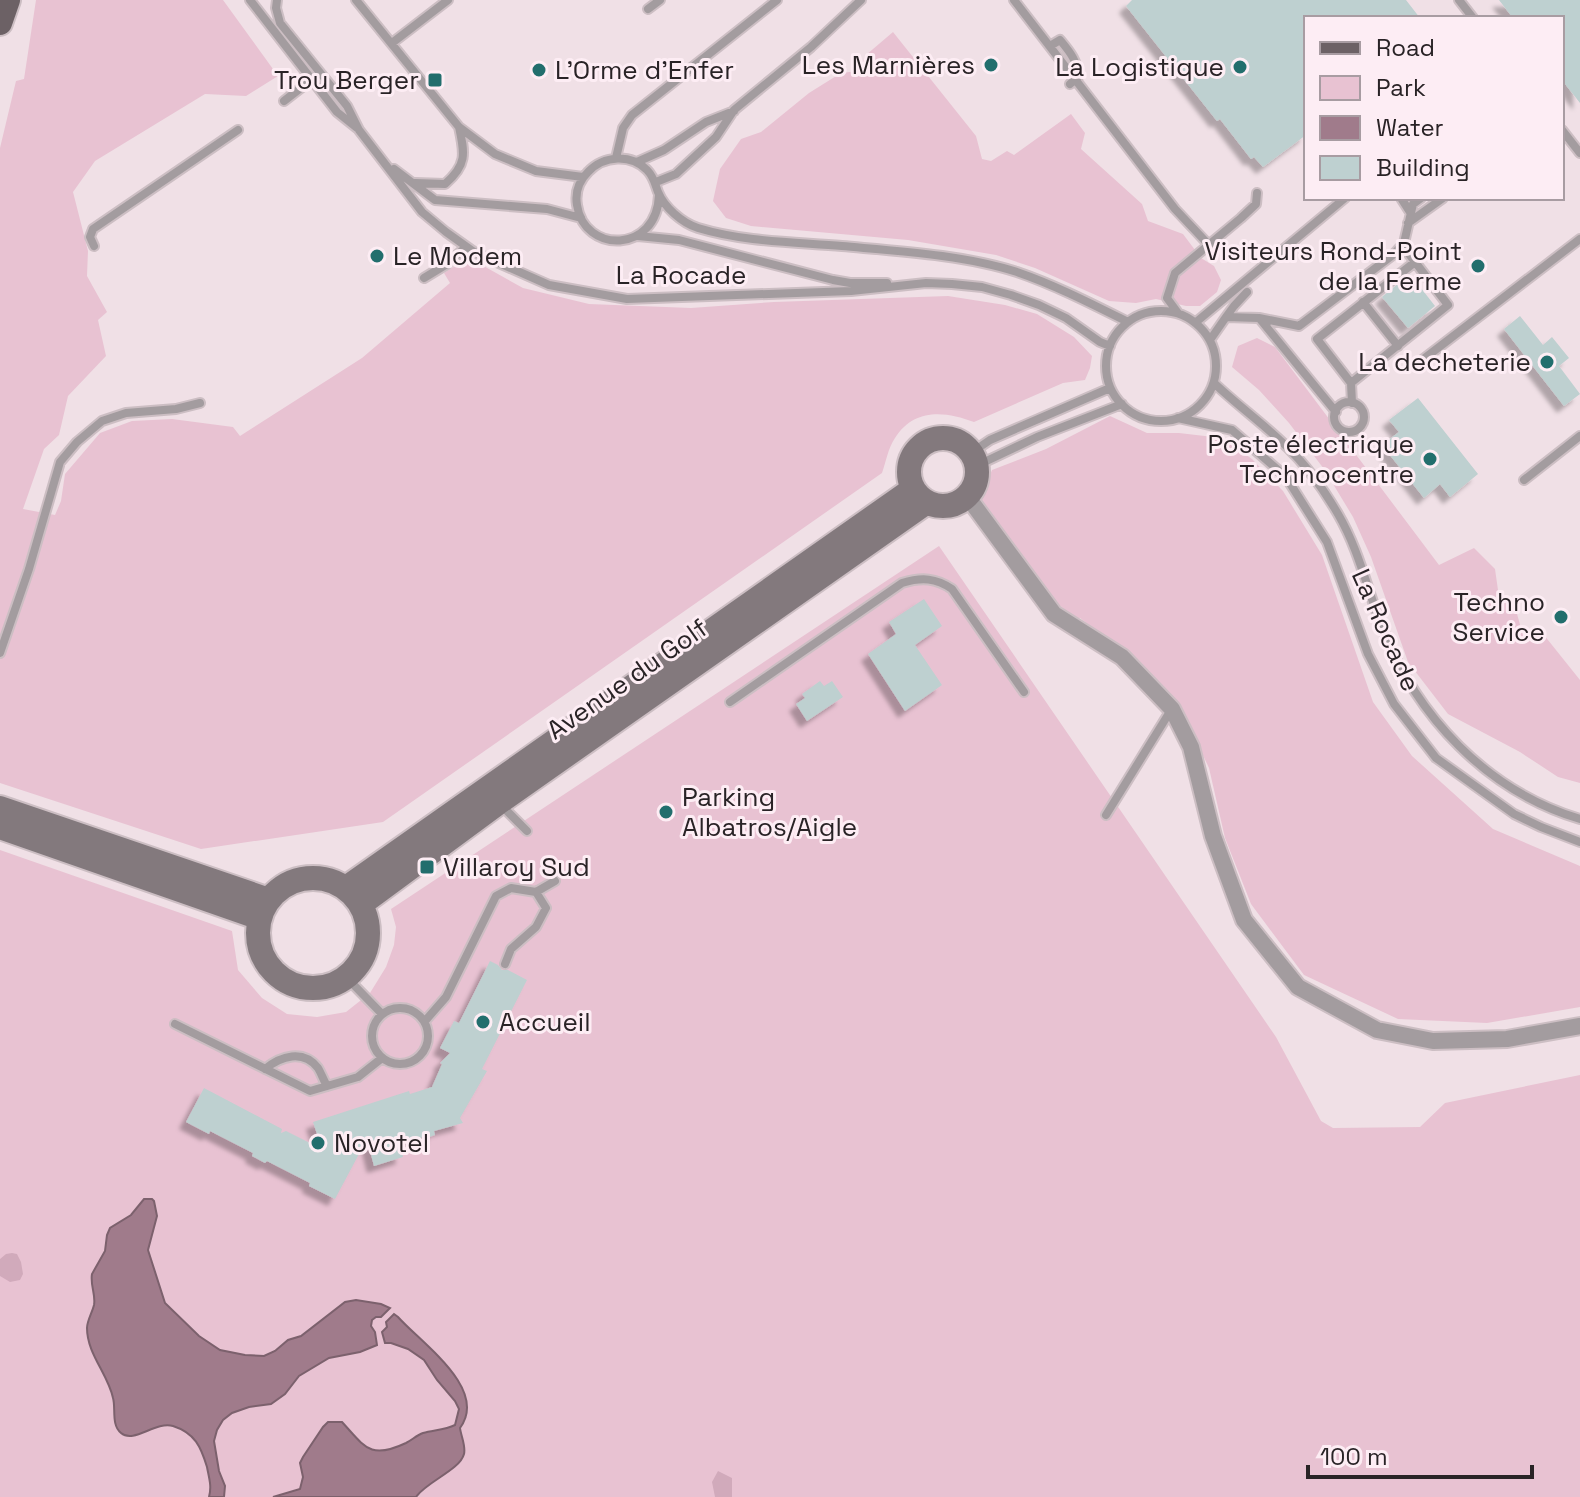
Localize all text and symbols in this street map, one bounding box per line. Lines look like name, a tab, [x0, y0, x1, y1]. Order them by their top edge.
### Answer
legend	[1304, 16, 1564, 200]
text: Road	[1376, 32, 1435, 63]
place label: Les Marnières	[802, 48, 975, 82]
place label: La Logistique	[1055, 50, 1224, 84]
place label: L'Orme d'Enfer	[555, 53, 734, 87]
marker: Les Marnières	[982, 56, 1000, 74]
marker: La Logistique	[1231, 58, 1249, 76]
marker: L'Orme d'Enfer	[530, 61, 548, 79]
place label: Trou Berger	[274, 63, 419, 97]
marker: Trou Berger	[426, 71, 444, 89]
text: Park	[1376, 72, 1426, 103]
text: Water	[1376, 112, 1444, 143]
text: Building	[1376, 152, 1470, 183]
place label: Visiteurs Rond-Point de la Ferme	[1205, 234, 1462, 298]
place label: Le Modem	[393, 239, 522, 273]
marker: Le Modem	[368, 247, 386, 265]
marker: Visiteurs Rond-Point de la Ferme	[1469, 257, 1487, 275]
street label: La Rocade	[616, 258, 746, 292]
place label: La decheterie	[1358, 345, 1531, 379]
marker: La decheterie	[1538, 353, 1556, 371]
place label: Poste électrique Technocentre	[1207, 427, 1414, 491]
marker: Poste électrique Technocentre	[1421, 450, 1439, 468]
street label: La Rocade	[1344, 563, 1428, 697]
place label: Techno Service	[1453, 585, 1545, 649]
marker: Techno Service	[1552, 608, 1570, 626]
street label: Avenue du Golf	[540, 611, 714, 747]
place label: Parking Albatros/Aigle	[682, 780, 857, 844]
marker: Parking Albatros/Aigle	[657, 803, 675, 821]
place label: Villaroy Sud	[443, 850, 590, 884]
marker: Villaroy Sud	[418, 858, 436, 876]
place label: Accueil	[499, 1005, 591, 1039]
marker: Accueil	[474, 1013, 492, 1031]
place label: Novotel	[334, 1126, 429, 1160]
marker: Novotel	[309, 1134, 327, 1152]
scale bar	[1308, 1429, 1532, 1479]
text: 100 m	[1320, 1441, 1388, 1472]

